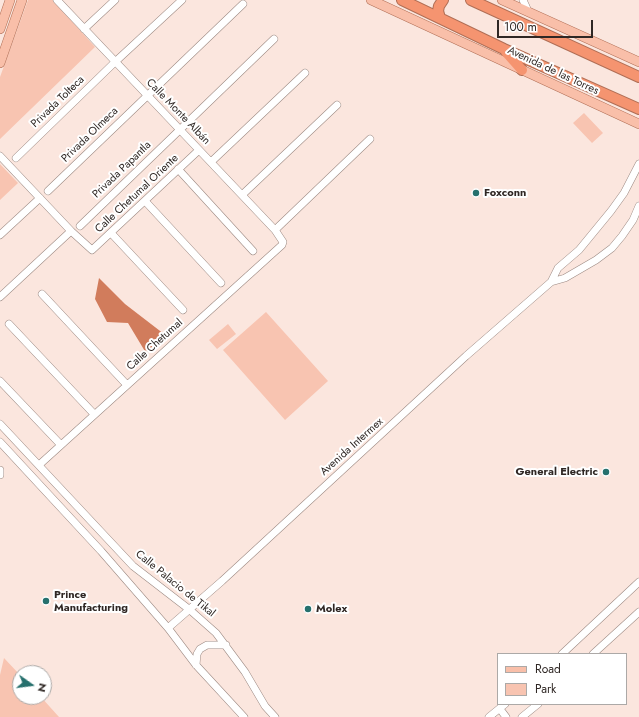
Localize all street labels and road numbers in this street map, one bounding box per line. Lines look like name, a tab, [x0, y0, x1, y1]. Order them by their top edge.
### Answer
street label: Avenida de las Torres	[505, 44, 601, 98]
street label: Privada Tolteca	[29, 73, 87, 131]
street label: Calle Monte Albán	[143, 76, 213, 148]
street label: Privada Olmeca	[59, 105, 121, 165]
street label: Privada Papantla	[90, 139, 154, 201]
street label: Calle Chetumal Oriente	[93, 152, 181, 236]
street label: Calle Chetumal	[124, 316, 186, 374]
street label: Avenida Intermex	[318, 415, 386, 479]
street label: Calle Palacio de Tikal	[132, 548, 218, 620]

